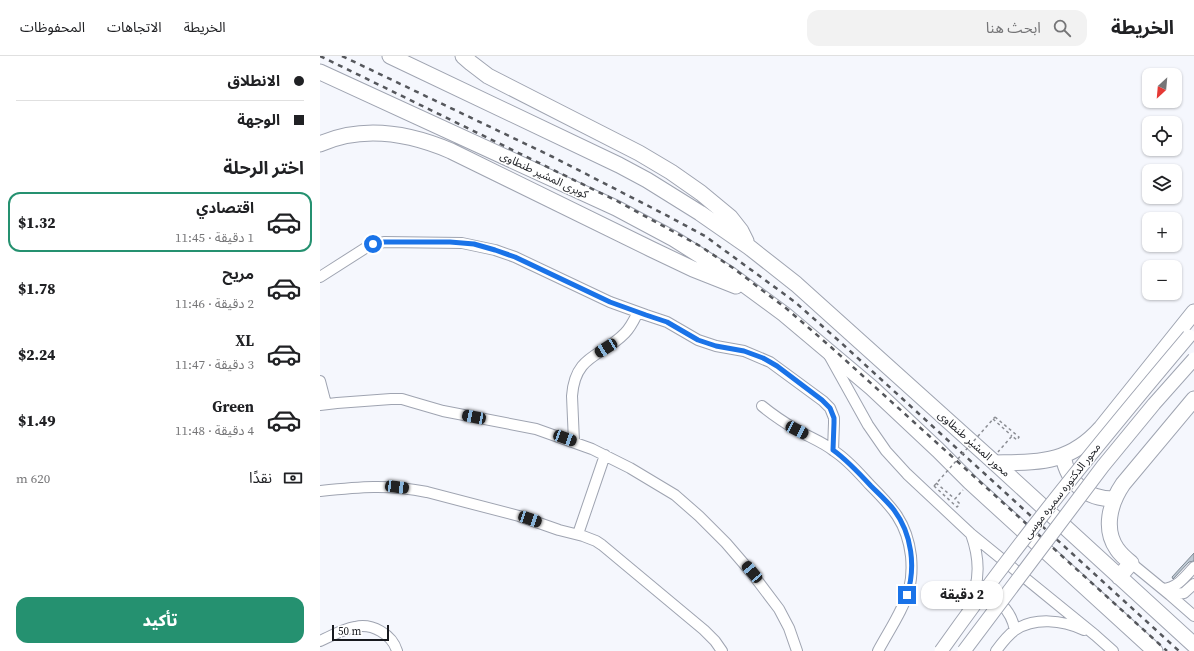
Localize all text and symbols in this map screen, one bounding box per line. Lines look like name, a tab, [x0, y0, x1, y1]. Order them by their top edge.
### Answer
search box	[807, 10, 1087, 46]
text: الخريطة	[1111, 14, 1174, 40]
text: المحفوظات	[20, 17, 85, 37]
text: الاتجاهات	[107, 17, 162, 37]
text: الخريطة	[184, 17, 226, 37]
text: ابحث هنا	[986, 17, 1041, 38]
icon: search	[1051, 17, 1073, 39]
north arrow	[1142, 68, 1182, 108]
map controls	[1142, 68, 1182, 300]
text: الانطلاق	[228, 70, 280, 91]
text: الوجهة	[237, 109, 280, 130]
button: locate	[1142, 116, 1182, 156]
street label: كوبرى المشير طنطاوى	[497, 148, 591, 202]
text: اختر الرحلة	[223, 155, 304, 180]
button: layers	[1142, 164, 1182, 204]
text: اقتصادي	[196, 197, 254, 218]
icon: car	[266, 204, 302, 240]
text: $1.32	[18, 212, 56, 233]
button: +	[1142, 212, 1182, 252]
text: 1 دقيقة · 11:45	[175, 229, 254, 246]
route start	[364, 235, 382, 253]
button: −	[1142, 260, 1182, 300]
text: مريح	[222, 263, 254, 284]
icon: car	[266, 270, 302, 306]
text: $1.78	[18, 278, 56, 299]
text: 2 دقيقة · 11:46	[175, 295, 254, 312]
text: XL	[235, 330, 254, 351]
icon: car	[266, 336, 302, 372]
car	[593, 337, 619, 359]
text: $2.24	[18, 344, 56, 365]
text: 3 دقيقة · 11:47	[175, 356, 254, 373]
text: Green	[212, 396, 254, 417]
icon: car	[266, 402, 302, 438]
street label: محور المشير طنطاوى	[935, 408, 1013, 481]
car	[461, 409, 487, 425]
text: $1.49	[18, 410, 56, 431]
car	[784, 419, 810, 441]
text: 4 دقيقة · 11:48	[175, 422, 254, 439]
car	[552, 428, 578, 448]
street label: محور الدكتوره سميره موسى	[1020, 440, 1104, 542]
text: نقدًا	[249, 467, 272, 488]
icon: cash	[282, 467, 304, 489]
text: 620 m	[16, 470, 50, 487]
car	[384, 480, 410, 494]
car	[517, 509, 543, 529]
car	[740, 559, 764, 585]
callout: 2 دقيقة	[921, 581, 1003, 609]
route end	[898, 586, 916, 604]
text: 2 دقيقة	[940, 586, 984, 603]
button: تأكيد	[16, 597, 304, 643]
scale bar	[332, 623, 389, 642]
text: 50 m	[338, 624, 361, 639]

